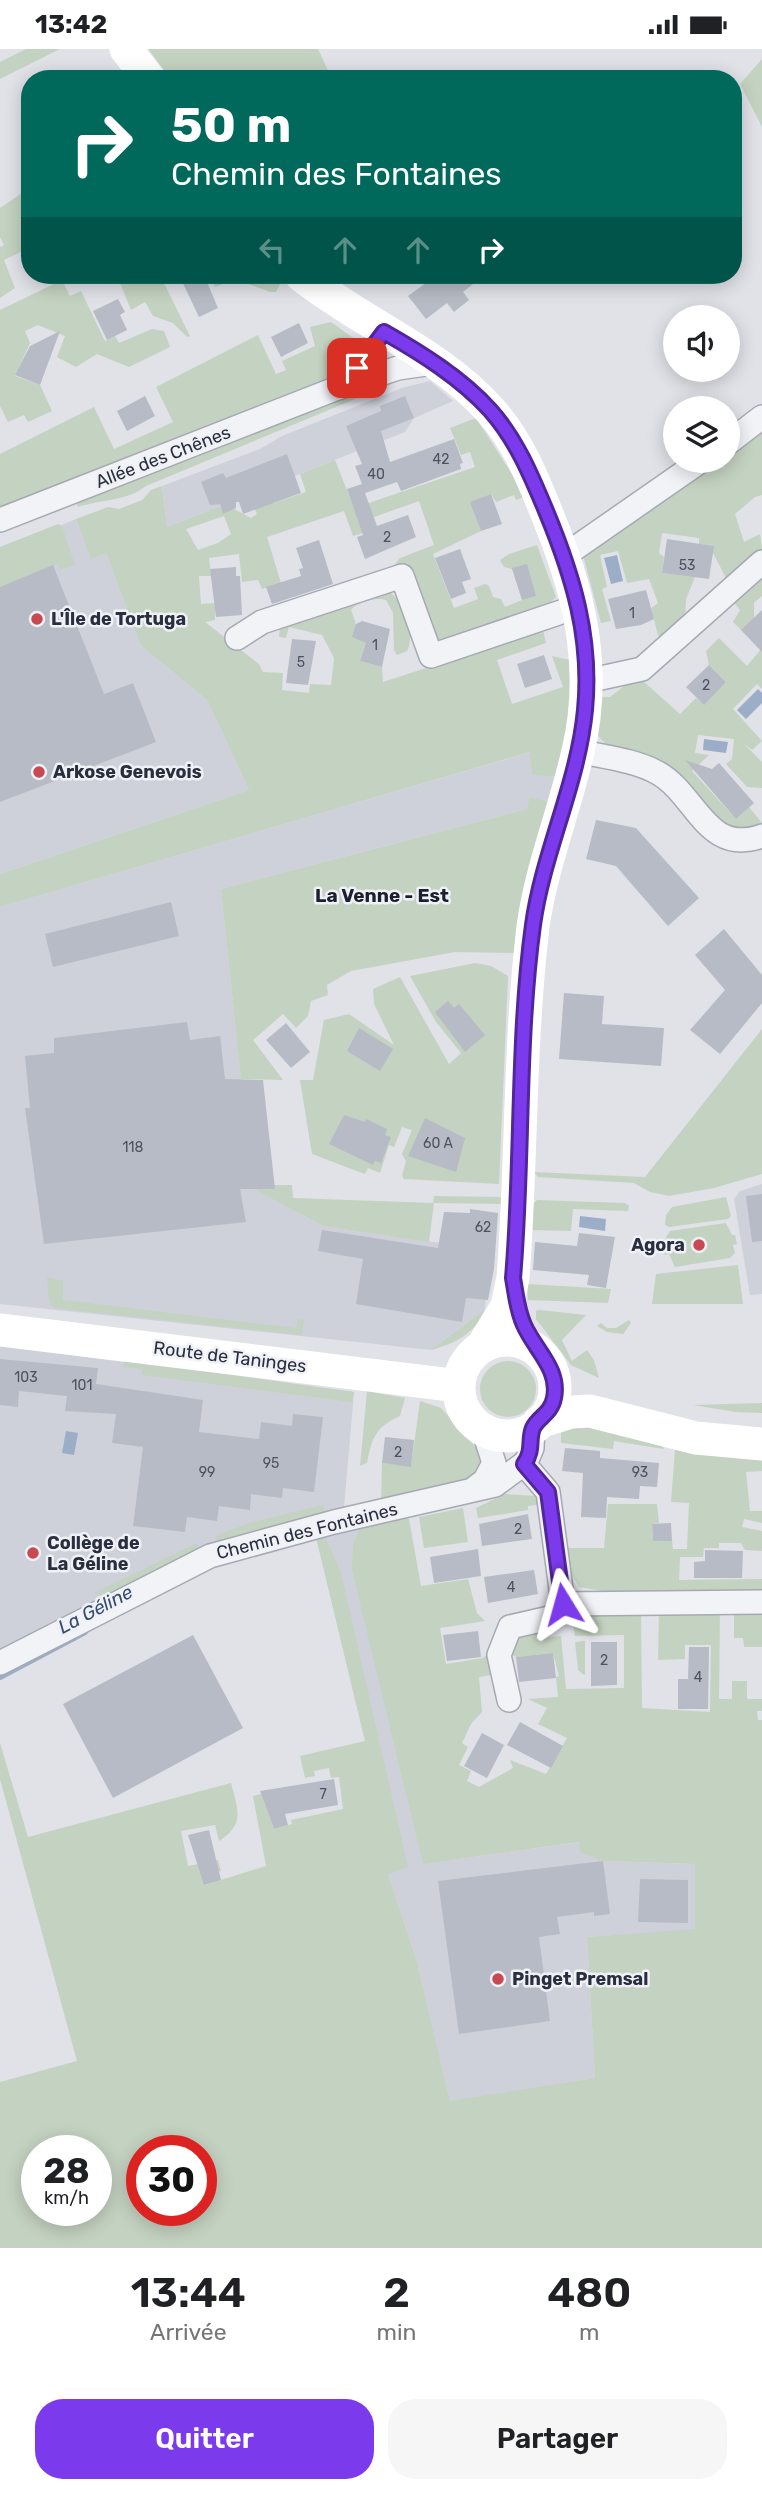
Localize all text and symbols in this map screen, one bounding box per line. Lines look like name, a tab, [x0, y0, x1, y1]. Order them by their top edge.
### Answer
text: 13:42	[35, 9, 107, 40]
text: 50 m	[171, 96, 291, 154]
icon: right	[56, 98, 147, 189]
text: Chemin des Fontaines	[171, 155, 502, 193]
icon: left	[253, 231, 291, 269]
icon: ahead	[326, 231, 364, 269]
icon: ahead	[399, 231, 437, 269]
icon: right	[472, 231, 510, 269]
map controls	[663, 305, 740, 473]
button: sound	[663, 305, 740, 382]
pin	[327, 338, 387, 398]
icon: arrive	[338, 349, 376, 387]
button: layers	[663, 396, 740, 473]
street label: Allée des Chênes	[92, 421, 234, 493]
house number: 42	[433, 451, 449, 468]
house number: 40	[367, 466, 385, 483]
house number: 2	[383, 529, 391, 546]
house number: 53	[679, 557, 695, 574]
house number: 1	[629, 605, 635, 622]
place label: L'Île de Tortuga	[51, 608, 186, 630]
marker: L'Île de Tortuga	[29, 611, 45, 627]
house number: 1	[372, 637, 378, 654]
house number: 5	[297, 654, 305, 671]
house number: 2	[702, 677, 710, 694]
place label: Arkose Genevois	[53, 761, 202, 783]
marker: Arkose Genevois	[31, 764, 47, 780]
district label: La Venne - Est	[315, 884, 449, 907]
house number: 60 A	[423, 1135, 454, 1152]
house number: 118	[123, 1139, 144, 1156]
house number: 62	[475, 1219, 491, 1236]
place label: Agora	[631, 1234, 685, 1256]
marker: Agora	[691, 1237, 707, 1253]
street label: Route de Taninges	[152, 1337, 308, 1377]
house number: 103	[14, 1369, 38, 1386]
house number: 101	[72, 1377, 92, 1394]
house number: 2	[394, 1444, 402, 1461]
house number: 95	[263, 1455, 279, 1472]
house number: 99	[199, 1464, 215, 1481]
house number: 93	[632, 1464, 648, 1481]
street label: Chemin des Fontaines	[214, 1498, 400, 1564]
house number: 2	[514, 1521, 522, 1538]
place label: Collège de La Géline	[47, 1532, 140, 1575]
marker: Collège de La Géline	[25, 1545, 41, 1561]
position arrow	[526, 1567, 600, 1641]
house number: 4	[507, 1579, 516, 1596]
water label: La Géline	[54, 1580, 137, 1639]
house number: 2	[600, 1652, 608, 1669]
house number: 4	[694, 1669, 703, 1686]
house number: 7	[319, 1786, 327, 1803]
place label: Pinget Premsal	[512, 1968, 648, 1990]
marker: Pinget Premsal	[490, 1971, 506, 1987]
speed limit sign: 30	[126, 2135, 217, 2226]
text: 28	[43, 2150, 90, 2192]
text: km/h	[44, 2187, 89, 2209]
text: 13:44	[131, 2268, 246, 2318]
text: 2	[383, 2268, 410, 2318]
text: 480	[547, 2268, 631, 2318]
text: Arrivée	[150, 2318, 227, 2346]
text: min	[377, 2318, 416, 2346]
text: m	[579, 2318, 599, 2346]
button: Quitter	[35, 2399, 374, 2479]
button: Partager	[388, 2399, 727, 2479]

